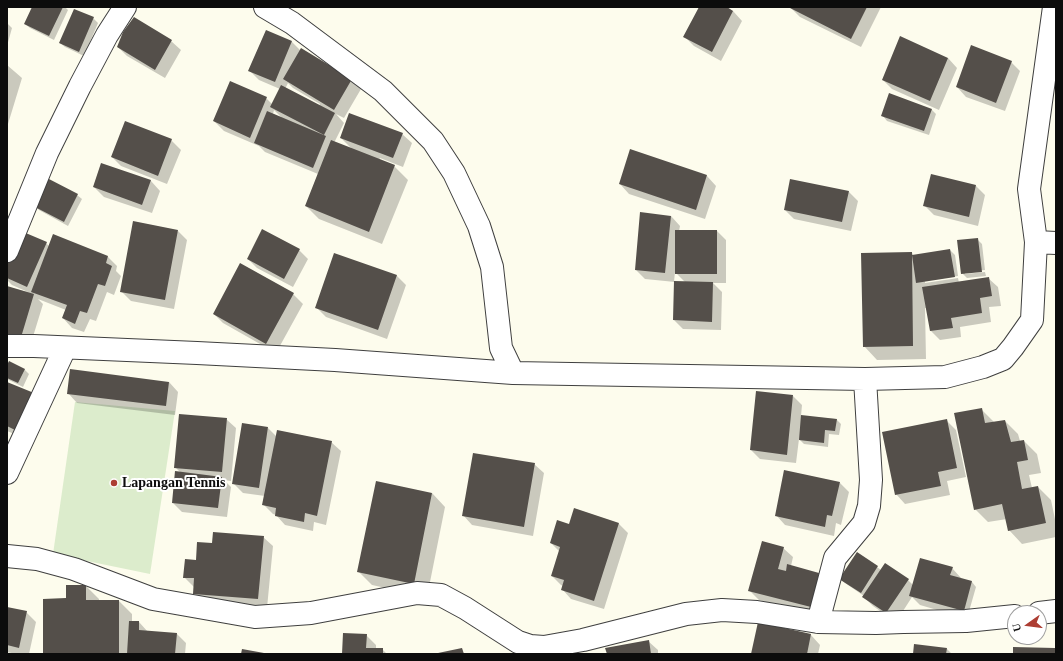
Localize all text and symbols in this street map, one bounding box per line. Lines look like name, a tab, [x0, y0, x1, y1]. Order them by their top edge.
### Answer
place label: Lapangan Tennis	[122, 475, 225, 491]
marker: Lapangan Tennis	[109, 478, 119, 488]
north arrow	[1007, 605, 1047, 645]
text: U	[1010, 622, 1023, 633]

